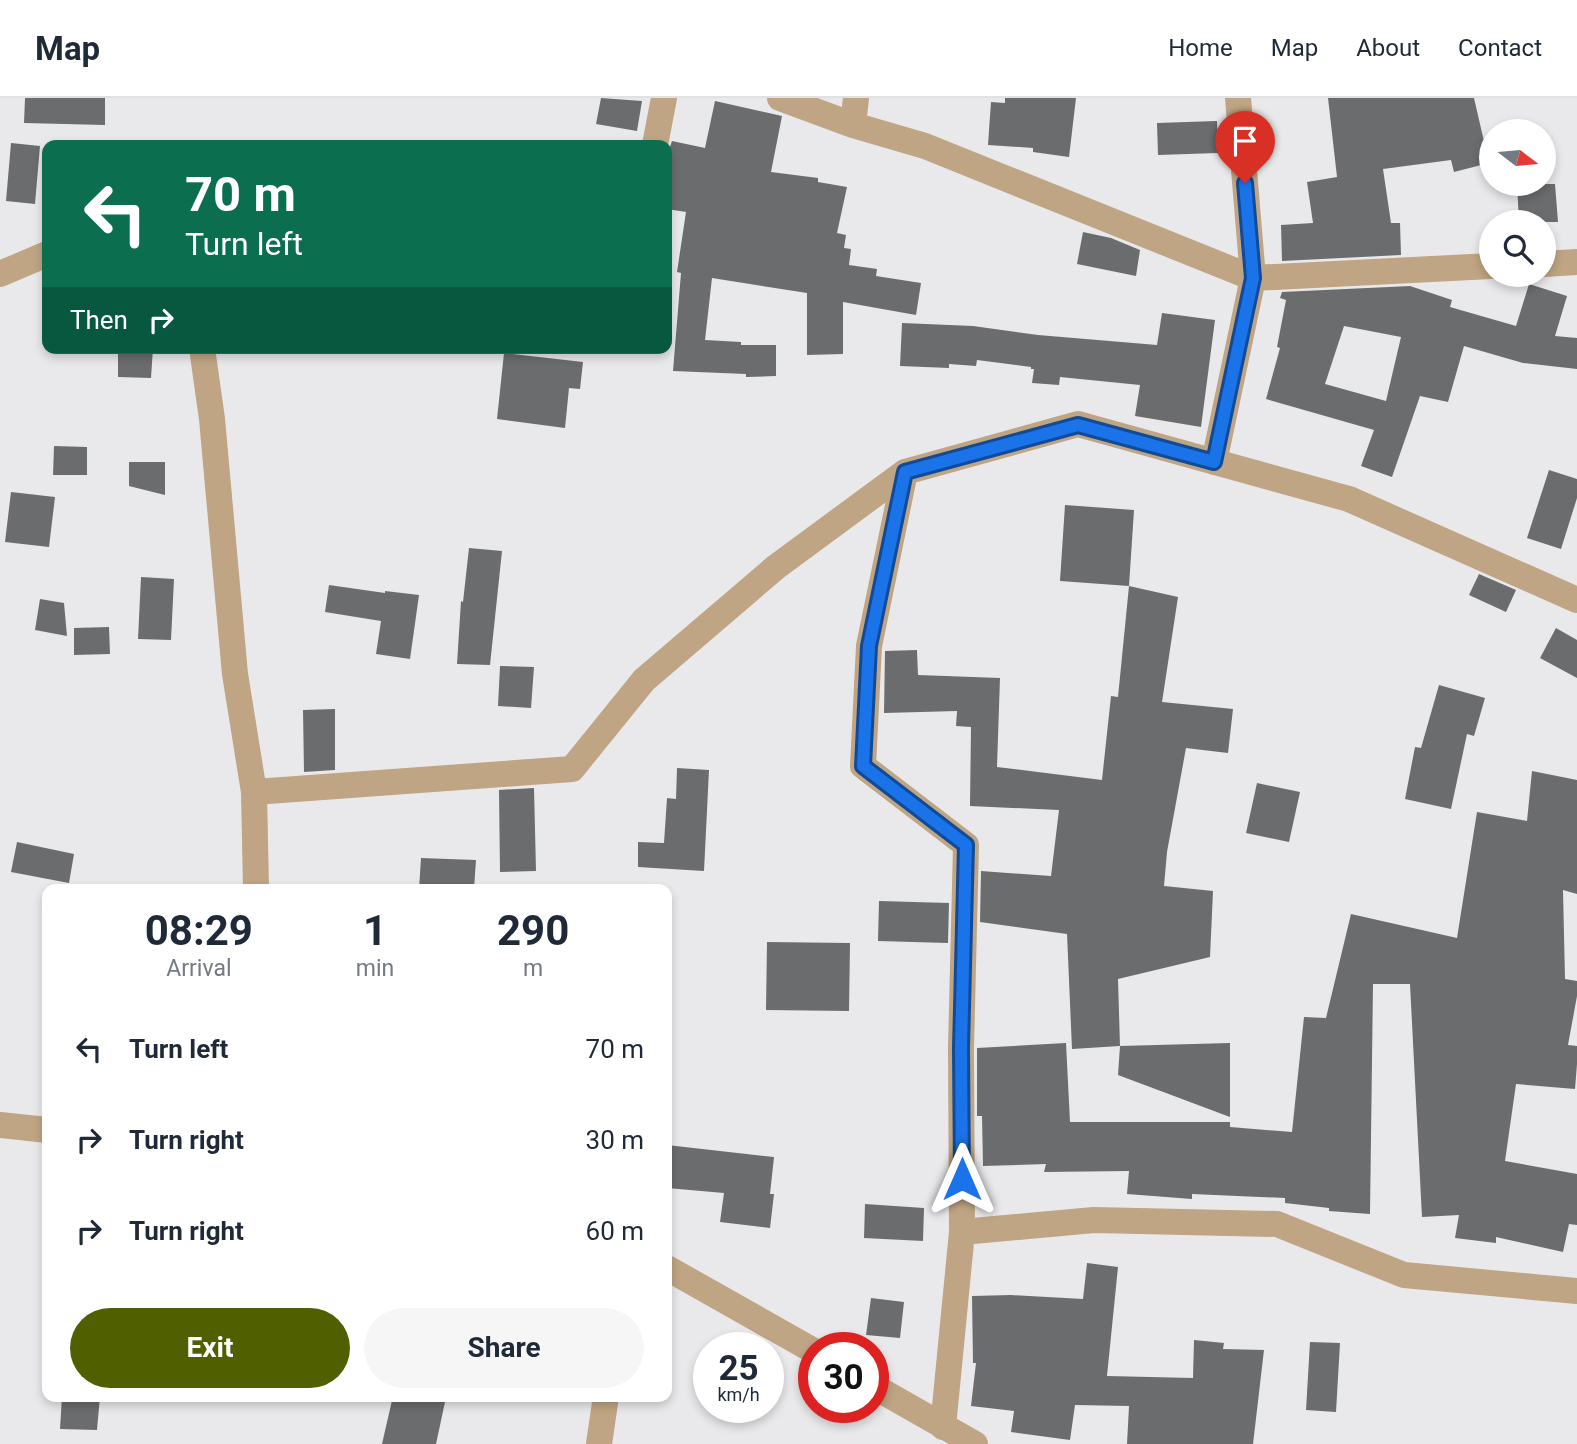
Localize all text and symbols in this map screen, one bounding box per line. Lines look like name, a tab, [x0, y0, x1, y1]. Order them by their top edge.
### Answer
text: Map	[35, 29, 100, 68]
text: Home	[1168, 34, 1233, 62]
text: Map	[1271, 34, 1318, 62]
text: About	[1356, 34, 1420, 62]
text: Contact	[1458, 34, 1542, 62]
pin	[1215, 111, 1275, 183]
north arrow	[1479, 119, 1556, 196]
map controls	[1479, 119, 1556, 287]
icon: arrive	[1226, 122, 1264, 160]
text: 70 m	[185, 166, 296, 223]
icon: left	[70, 168, 161, 259]
button: search	[1479, 210, 1556, 287]
text: Turn left	[185, 225, 303, 263]
icon: right	[142, 301, 180, 339]
text: Then	[70, 305, 128, 335]
text: 08:29	[145, 906, 253, 955]
text: 1	[363, 906, 387, 955]
text: 290	[497, 906, 569, 955]
text: Arrival	[166, 955, 232, 982]
text: min	[356, 955, 394, 982]
text: m	[523, 955, 543, 982]
icon: left	[70, 1030, 108, 1068]
text: Turn left	[129, 1034, 228, 1064]
text: 70 m	[586, 1034, 644, 1064]
icon: right	[70, 1121, 108, 1159]
text: Turn right	[129, 1125, 244, 1155]
text: 30 m	[586, 1125, 644, 1155]
position arrow	[925, 1142, 999, 1216]
icon: right	[70, 1212, 108, 1250]
text: Turn right	[129, 1216, 244, 1246]
text: 60 m	[586, 1216, 644, 1246]
button: Exit	[70, 1308, 350, 1388]
button: Share	[364, 1308, 644, 1388]
speed limit sign: 30	[798, 1332, 889, 1423]
text: 25	[718, 1348, 759, 1389]
text: km/h	[717, 1384, 760, 1405]

